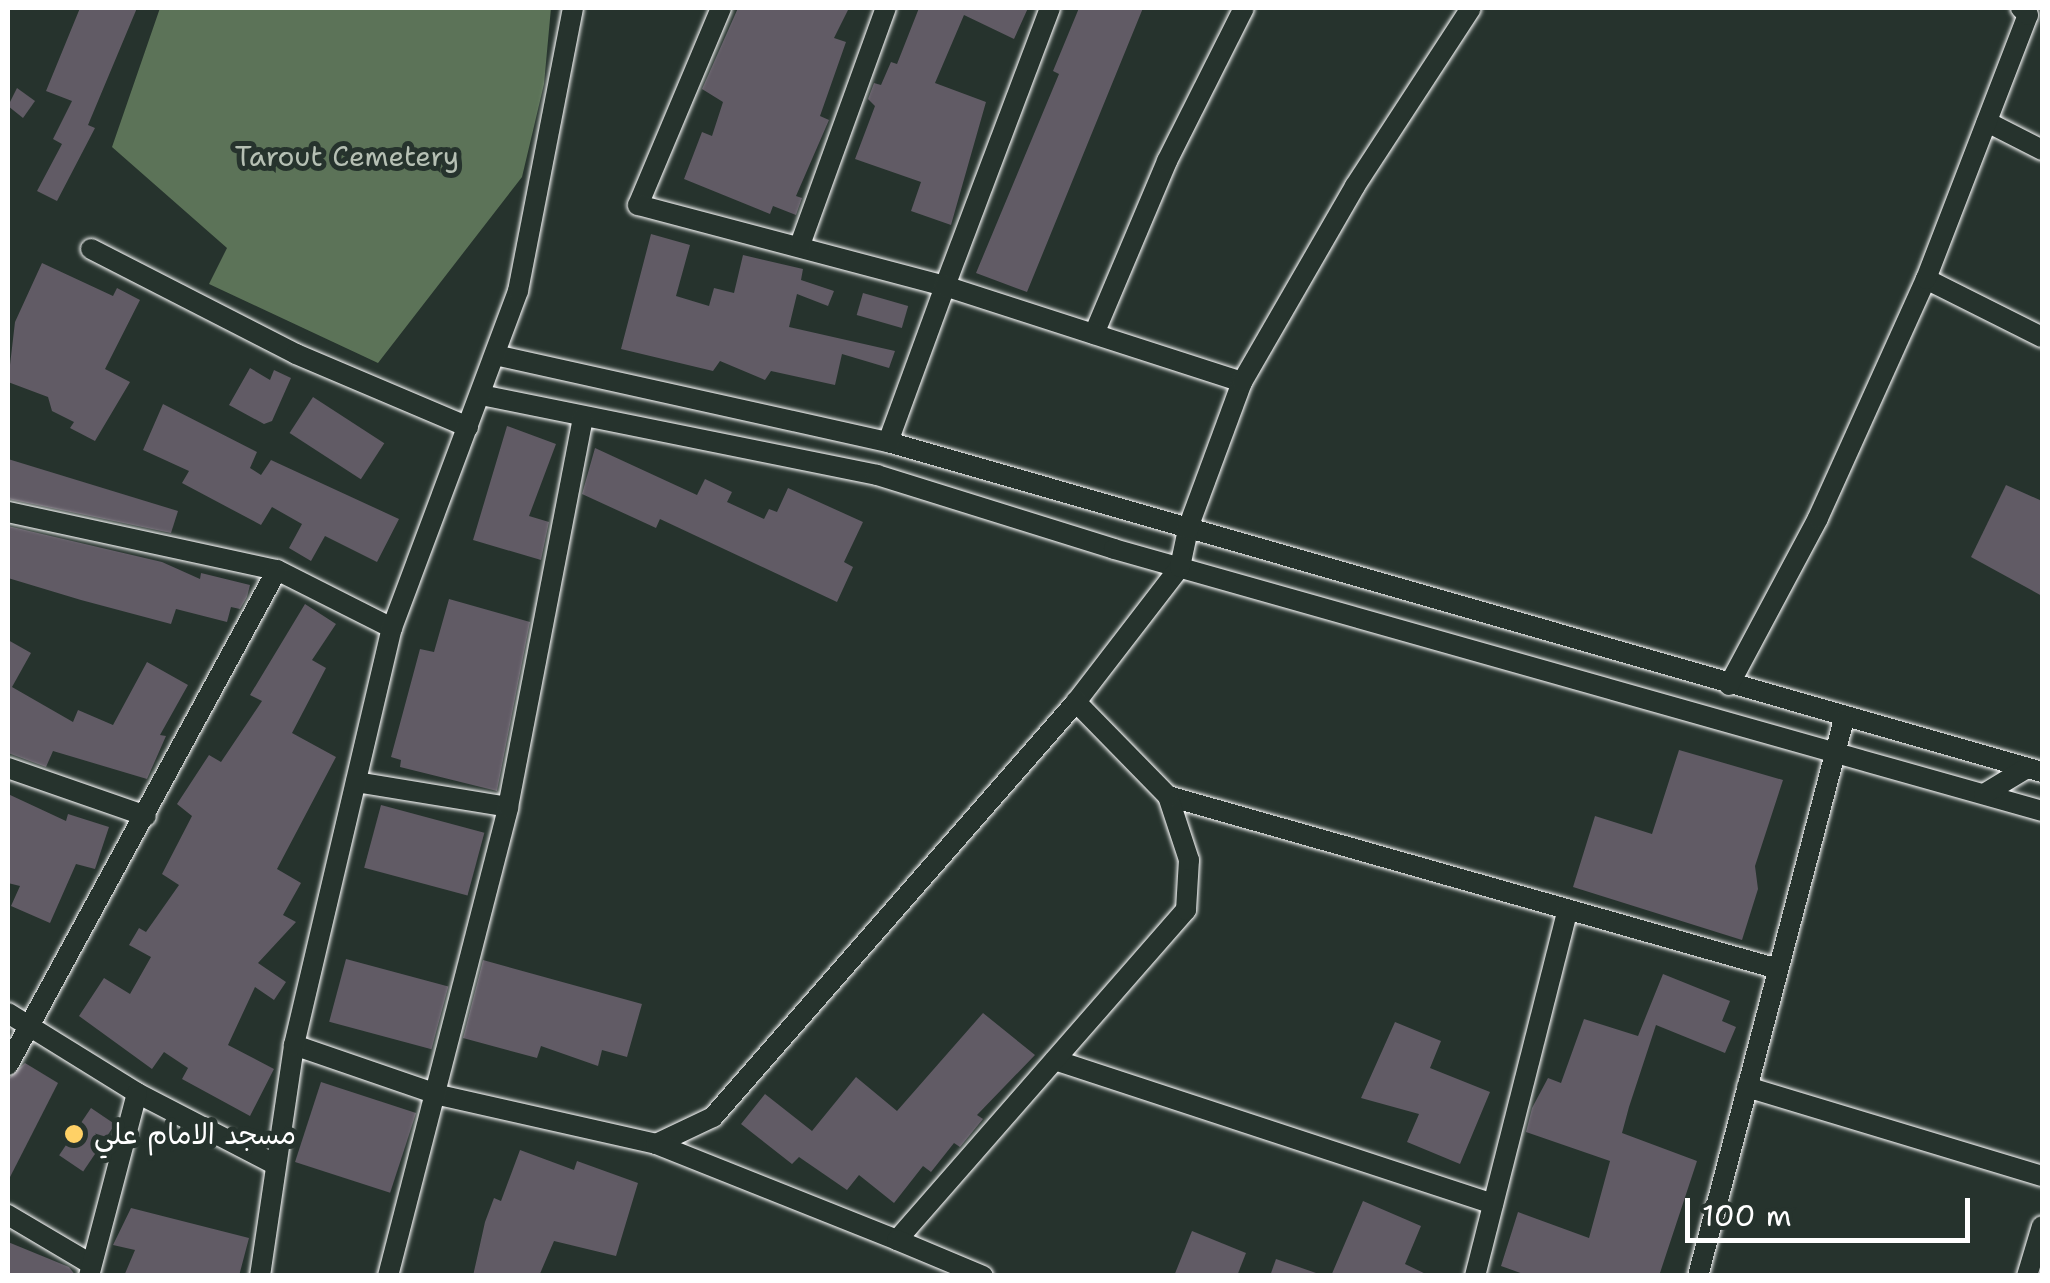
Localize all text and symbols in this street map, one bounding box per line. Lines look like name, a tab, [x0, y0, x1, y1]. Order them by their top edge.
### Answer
park label: Tarout Cemetery	[235, 139, 459, 173]
place label: مسجد الامام علي	[94, 1117, 296, 1151]
marker: مسجد الامام علي	[63, 1123, 85, 1145]
scale bar	[1690, 1178, 1975, 1240]
text: 100 m	[1702, 1195, 1792, 1236]

